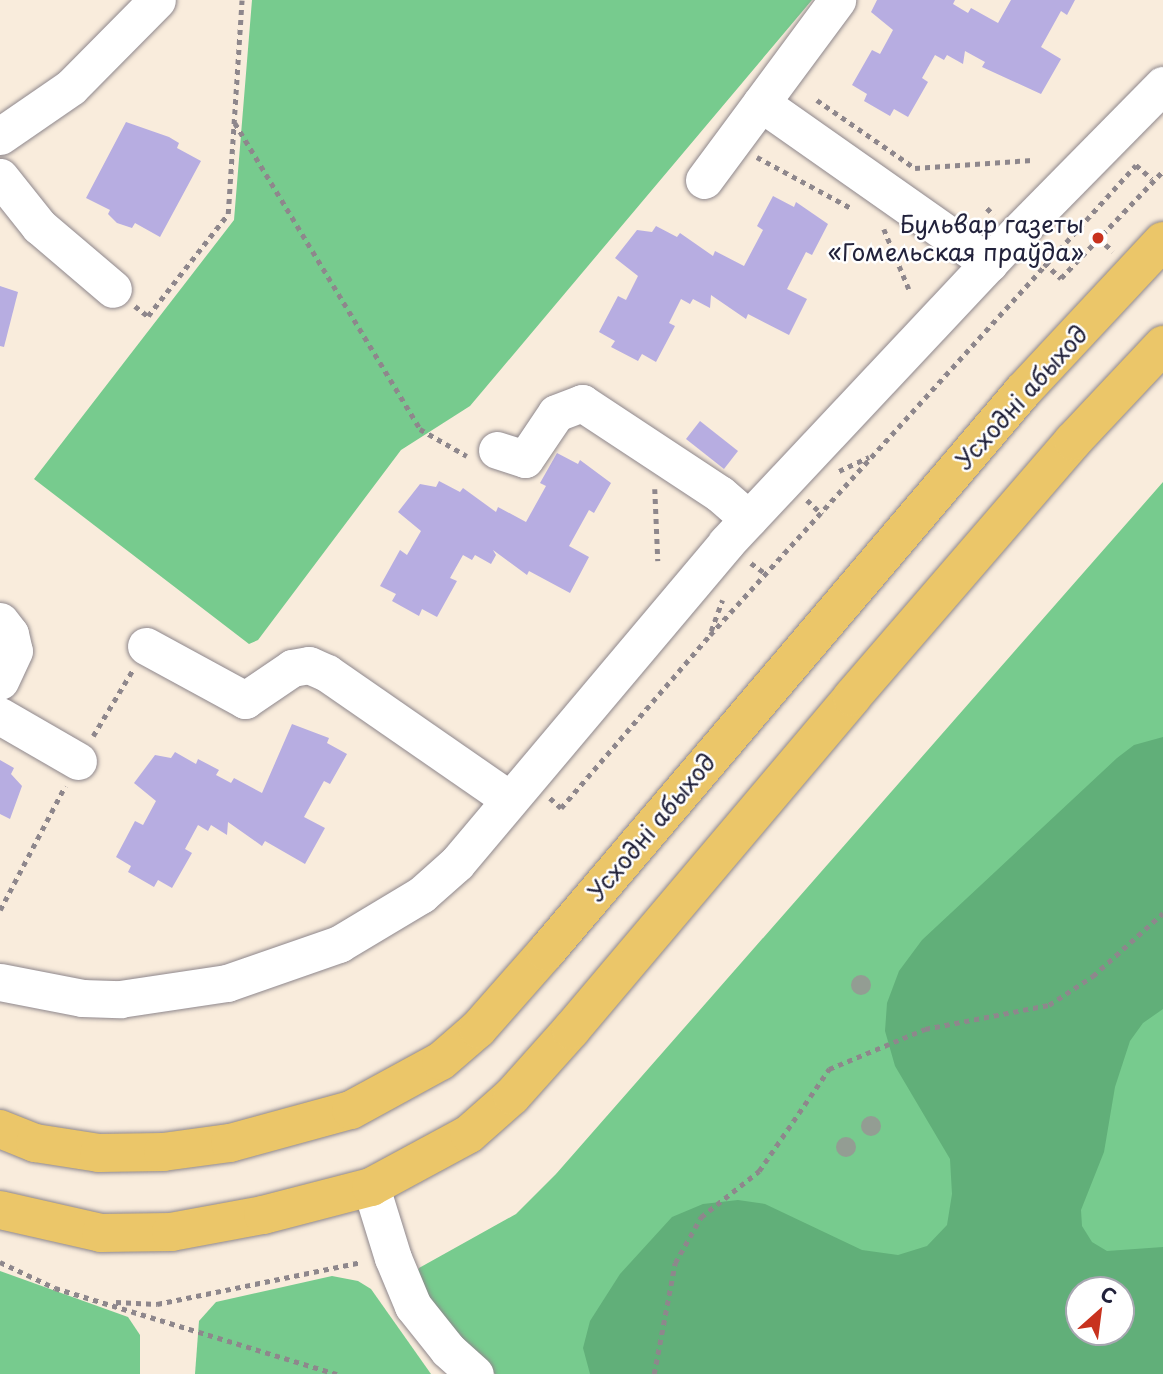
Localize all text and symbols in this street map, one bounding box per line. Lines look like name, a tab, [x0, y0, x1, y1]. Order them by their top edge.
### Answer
place label: Бульвар газеты «Гомельская праўда»	[826, 210, 1084, 266]
marker: Бульвар газеты «Гомельская праўда»	[1090, 230, 1106, 246]
street label: Усходні абыход	[948, 319, 1094, 475]
street label: Усходні абыход	[580, 747, 722, 907]
north arrow	[1065, 1276, 1135, 1346]
text: С	[1096, 1279, 1122, 1310]

